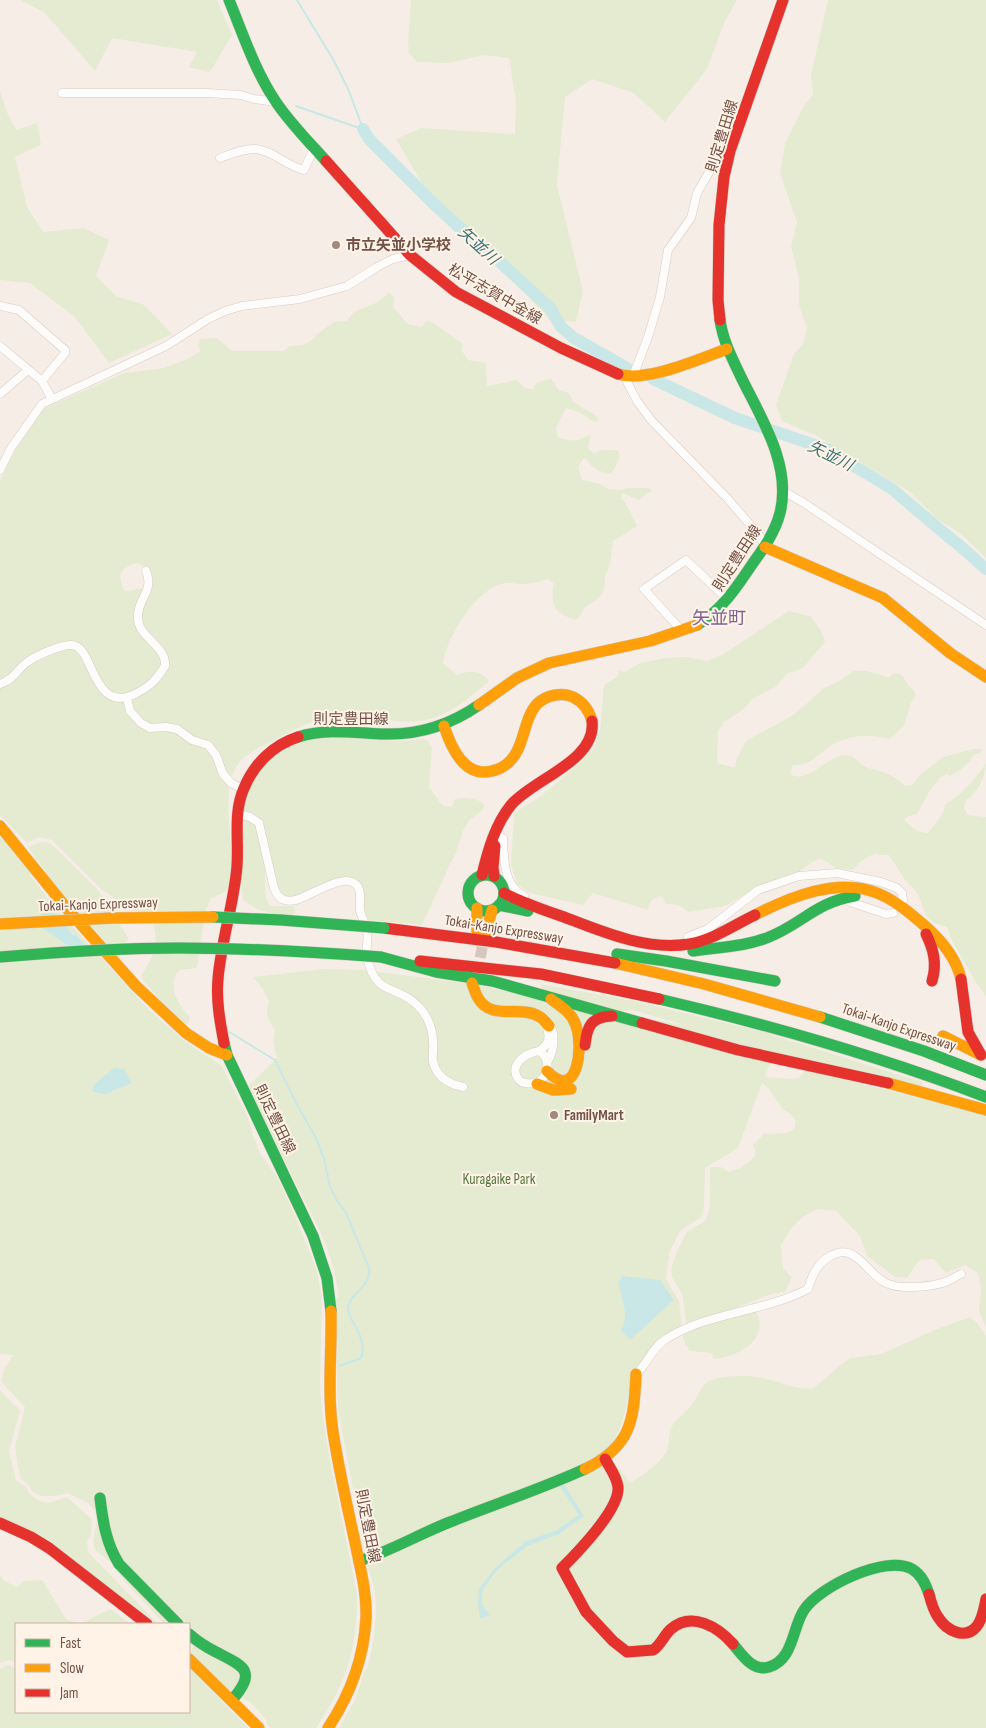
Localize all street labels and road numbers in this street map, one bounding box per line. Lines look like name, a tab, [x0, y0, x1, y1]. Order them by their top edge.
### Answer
street label: 則定豊田線	[702, 97, 743, 175]
street label: 松平志賀中金線	[445, 260, 545, 329]
street label: 則定豊田線	[709, 522, 766, 595]
street label: 則定豊田線	[313, 710, 389, 729]
street label: Tokai-Kanjo Expressway	[38, 893, 158, 916]
street label: Tokai-Kanjo Expressway	[443, 911, 565, 948]
street label: Tokai-Kanjo Expressway	[839, 999, 959, 1056]
street label: 則定豊田線	[250, 1081, 300, 1157]
street label: 則定豊田線	[351, 1487, 384, 1565]

